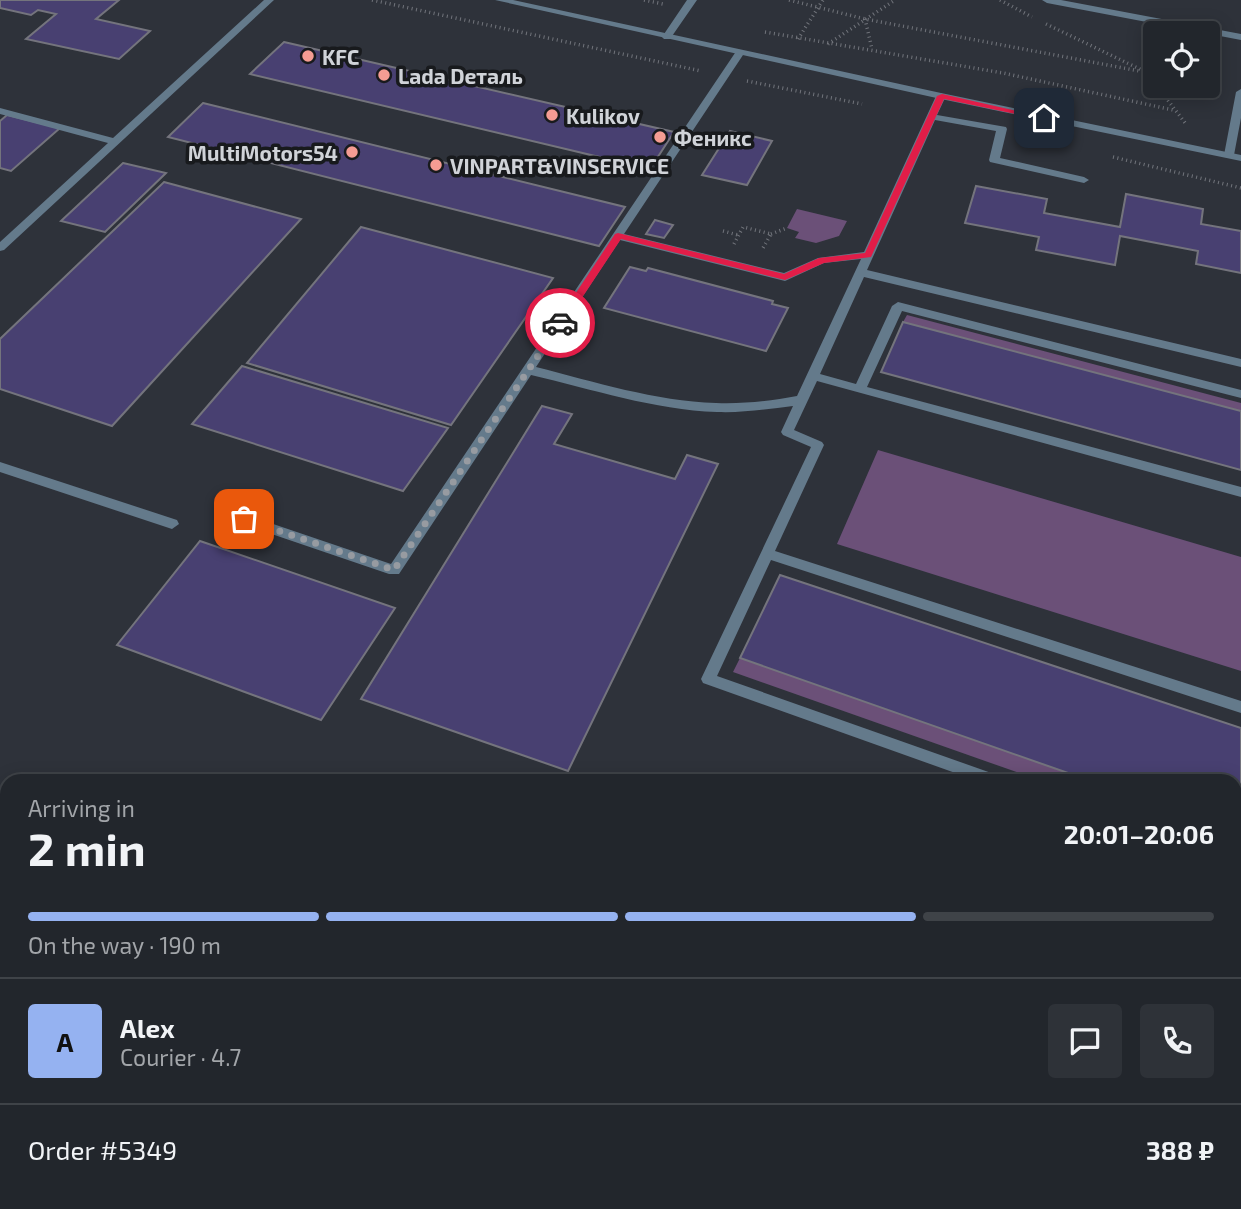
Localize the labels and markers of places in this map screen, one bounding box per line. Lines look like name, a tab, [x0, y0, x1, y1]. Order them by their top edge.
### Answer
place label: KFC	[322, 44, 359, 69]
marker: KFC	[300, 48, 316, 64]
place label: Lada Dеталь	[398, 63, 523, 88]
marker: Lada Dеталь	[376, 67, 392, 83]
pin	[1014, 88, 1074, 148]
place label: Kulikov	[566, 103, 640, 128]
marker: Kulikov	[544, 107, 560, 123]
place label: Феникс	[674, 125, 752, 150]
marker: Феникс	[652, 129, 668, 145]
place label: MultiMotors54	[188, 140, 338, 165]
marker: MultiMotors54	[344, 144, 360, 160]
place label: VINPART&VINSERVICE	[450, 153, 669, 178]
marker: VINPART&VINSERVICE	[428, 157, 444, 173]
pin	[214, 489, 274, 549]

